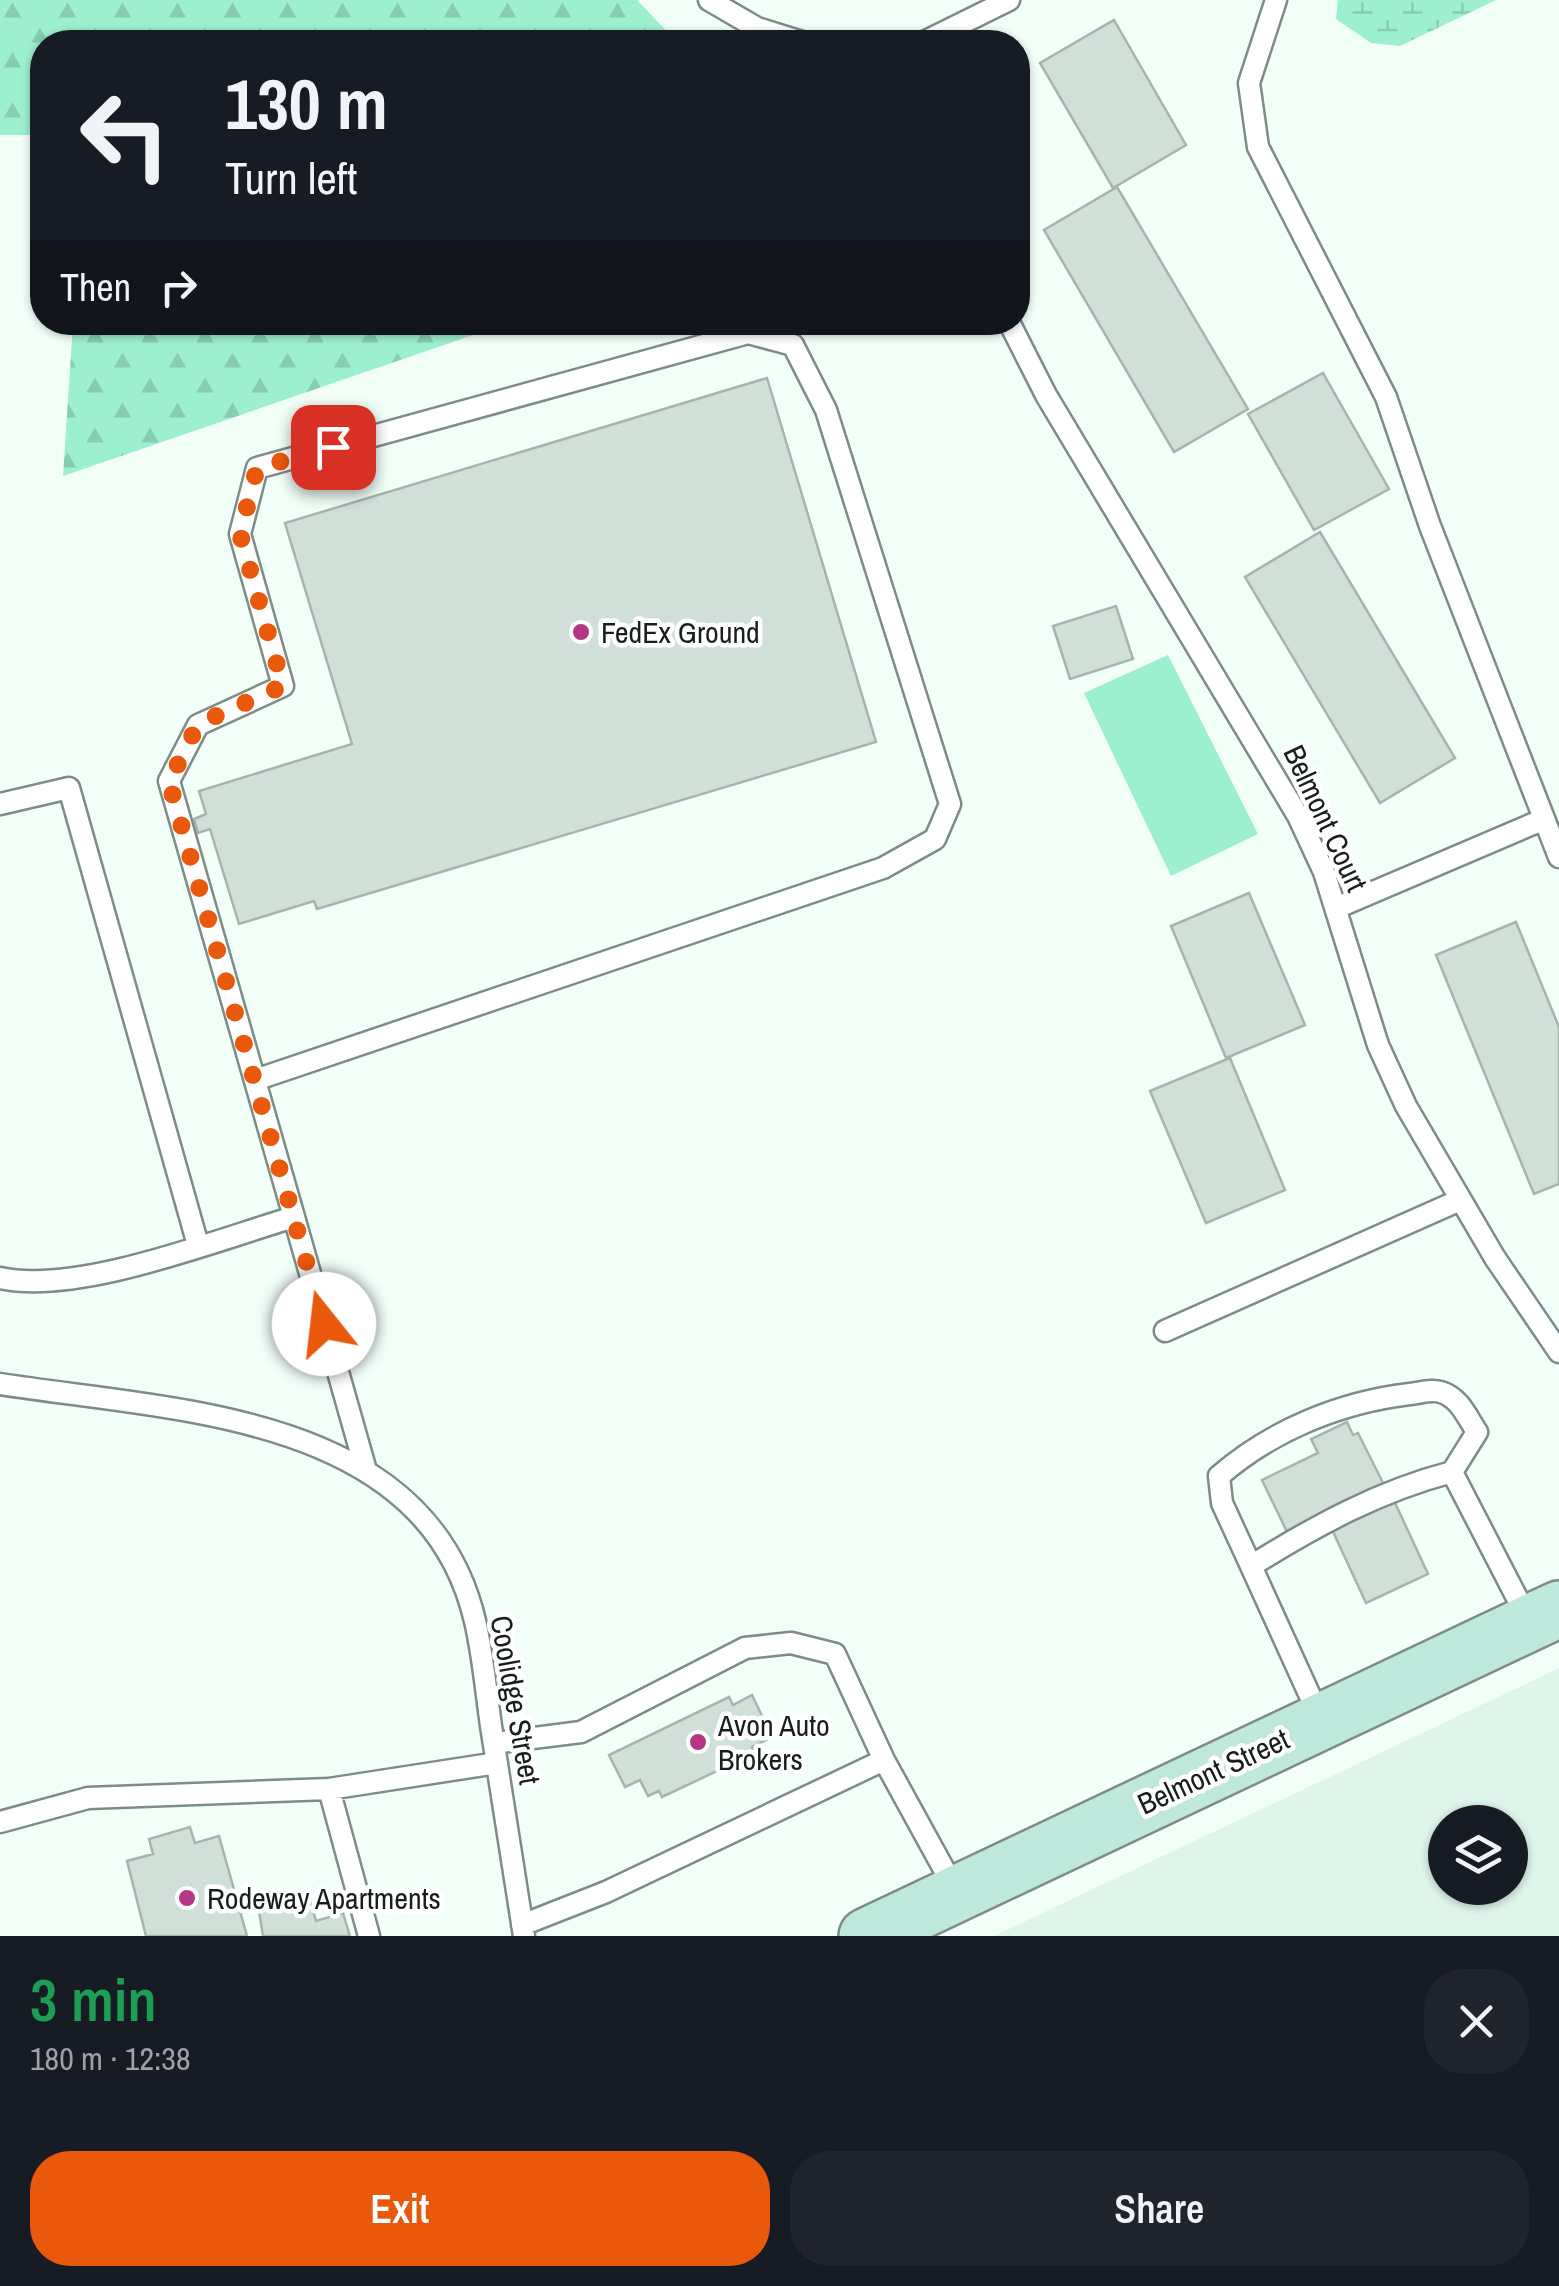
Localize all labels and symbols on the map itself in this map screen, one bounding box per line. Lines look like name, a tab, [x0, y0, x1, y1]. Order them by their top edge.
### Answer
pin	[291, 405, 376, 490]
place label: FedEx Ground	[601, 612, 760, 652]
marker: FedEx Ground	[570, 621, 592, 643]
street label: Belmont Court	[1275, 738, 1377, 898]
position arrow	[272, 1272, 376, 1376]
street label: Coolidge Street	[481, 1612, 551, 1788]
place label: Avon Auto Brokers	[717, 1705, 830, 1779]
street label: Belmont Street	[1131, 1718, 1295, 1824]
marker: Avon Auto Brokers	[687, 1731, 709, 1753]
place label: Rodeway Apartments	[207, 1878, 441, 1918]
marker: Rodeway Apartments	[176, 1887, 198, 1909]

